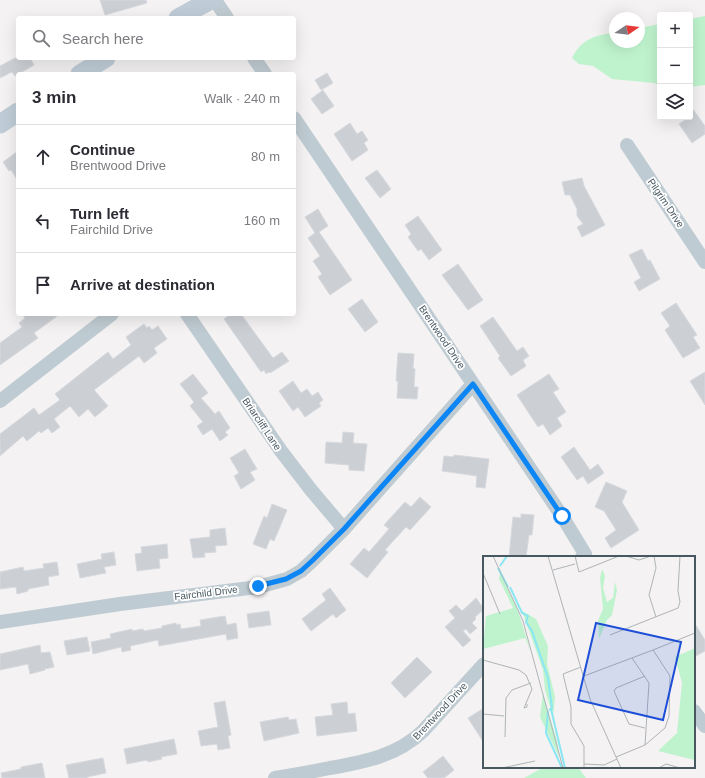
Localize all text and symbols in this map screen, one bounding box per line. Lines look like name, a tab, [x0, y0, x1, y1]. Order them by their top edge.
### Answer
north arrow	[609, 12, 645, 48]
map controls	[657, 12, 693, 120]
button: +	[657, 12, 693, 48]
search box	[16, 16, 296, 60]
icon: search	[30, 27, 52, 49]
text: Search here	[62, 30, 144, 47]
button: −	[657, 48, 693, 84]
button: layers	[657, 84, 693, 120]
text: 3 min	[32, 88, 76, 107]
text: Walk · 240 m	[204, 91, 280, 106]
text: Continue	[70, 141, 135, 158]
icon: ahead	[32, 146, 54, 168]
text: 80 m	[251, 149, 280, 164]
text: Brentwood Drive	[70, 158, 166, 173]
street label: Pilgrim Drive	[646, 176, 687, 230]
text: Turn left	[70, 205, 129, 222]
icon: left	[32, 210, 54, 232]
text: 160 m	[244, 213, 280, 228]
text: Fairchild Drive	[70, 222, 153, 237]
icon: arrive	[32, 274, 54, 296]
text: Arrive at destination	[70, 276, 215, 293]
street label: Brentwood Drive	[417, 303, 467, 371]
street label: Briarcliff Lane	[240, 396, 284, 453]
route start	[553, 507, 571, 525]
inset map	[483, 556, 695, 768]
route end	[249, 577, 267, 595]
street label: Fairchild Drive	[174, 584, 239, 602]
street label: Brentwood Drive	[411, 680, 470, 742]

